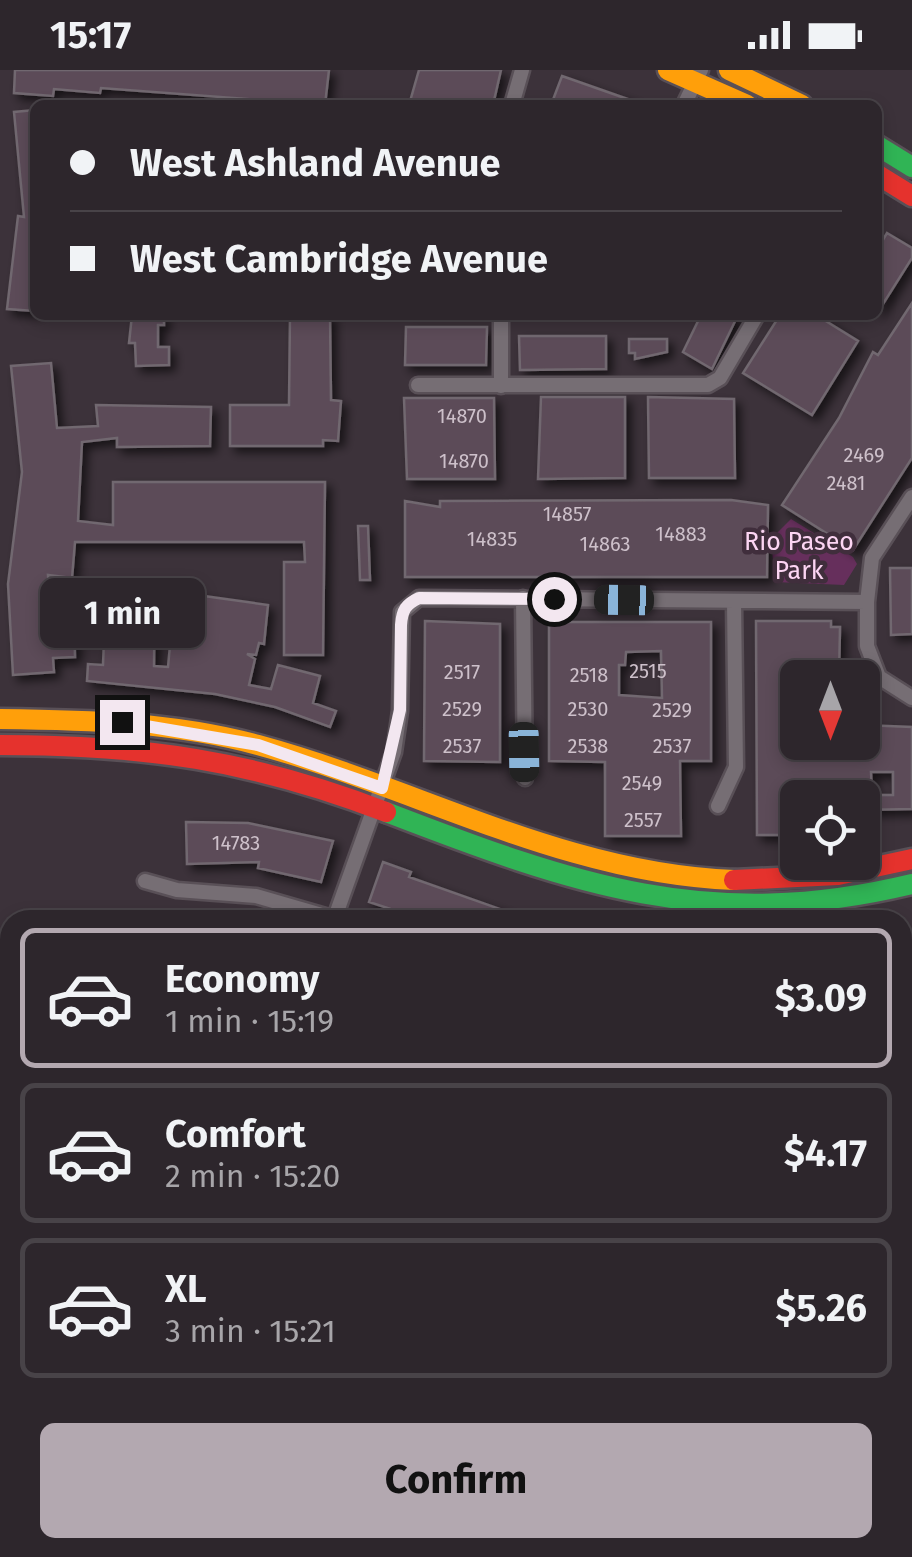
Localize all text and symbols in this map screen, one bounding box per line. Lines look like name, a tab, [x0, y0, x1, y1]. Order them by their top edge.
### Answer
text: 15:17	[50, 12, 131, 58]
text: West Ashland Avenue	[130, 140, 500, 186]
text: West Cambridge Avenue	[130, 236, 548, 282]
house number: 14870	[437, 404, 487, 428]
house number: 2469	[844, 443, 884, 467]
house number: 14870	[439, 449, 489, 473]
house number: 2481	[826, 471, 866, 495]
house number: 14857	[543, 502, 591, 526]
house number: 14883	[655, 522, 707, 546]
house number: 14835	[467, 527, 517, 551]
park label: Rio Paseo Park	[744, 527, 854, 586]
house number: 14863	[580, 532, 630, 556]
callout: 1 min	[39, 577, 204, 647]
route start	[532, 577, 577, 622]
car	[594, 584, 654, 616]
text: 1 min	[84, 594, 161, 632]
house number: 2515	[629, 659, 667, 683]
house number: 2517	[444, 660, 480, 684]
north arrow	[780, 660, 880, 760]
map controls	[780, 660, 880, 880]
house number: 2518	[570, 663, 608, 687]
house number: 2529	[442, 697, 482, 721]
house number: 2530	[568, 697, 608, 721]
house number: 2529	[652, 698, 692, 722]
route end	[100, 700, 145, 745]
car	[508, 722, 540, 782]
house number: 2537	[443, 734, 481, 758]
house number: 2538	[568, 734, 608, 758]
house number: 2537	[653, 734, 691, 758]
house number: 2549	[622, 771, 662, 795]
button: locate	[780, 780, 880, 880]
house number: 2557	[624, 808, 662, 832]
house number: 14783	[212, 831, 260, 855]
icon: car	[45, 953, 135, 1043]
text: Economy	[165, 956, 320, 1002]
text: $3.09	[775, 975, 867, 1021]
text: 1 min · 15:19	[165, 1002, 334, 1040]
icon: car	[45, 1108, 135, 1198]
text: Comfort	[165, 1111, 306, 1157]
text: $4.17	[784, 1130, 867, 1176]
text: 2 min · 15:20	[165, 1157, 340, 1195]
icon: car	[45, 1263, 135, 1353]
text: XL	[165, 1266, 207, 1312]
text: $5.26	[776, 1285, 867, 1331]
text: 3 min · 15:21	[165, 1312, 336, 1350]
button: Confirm	[40, 1423, 872, 1538]

